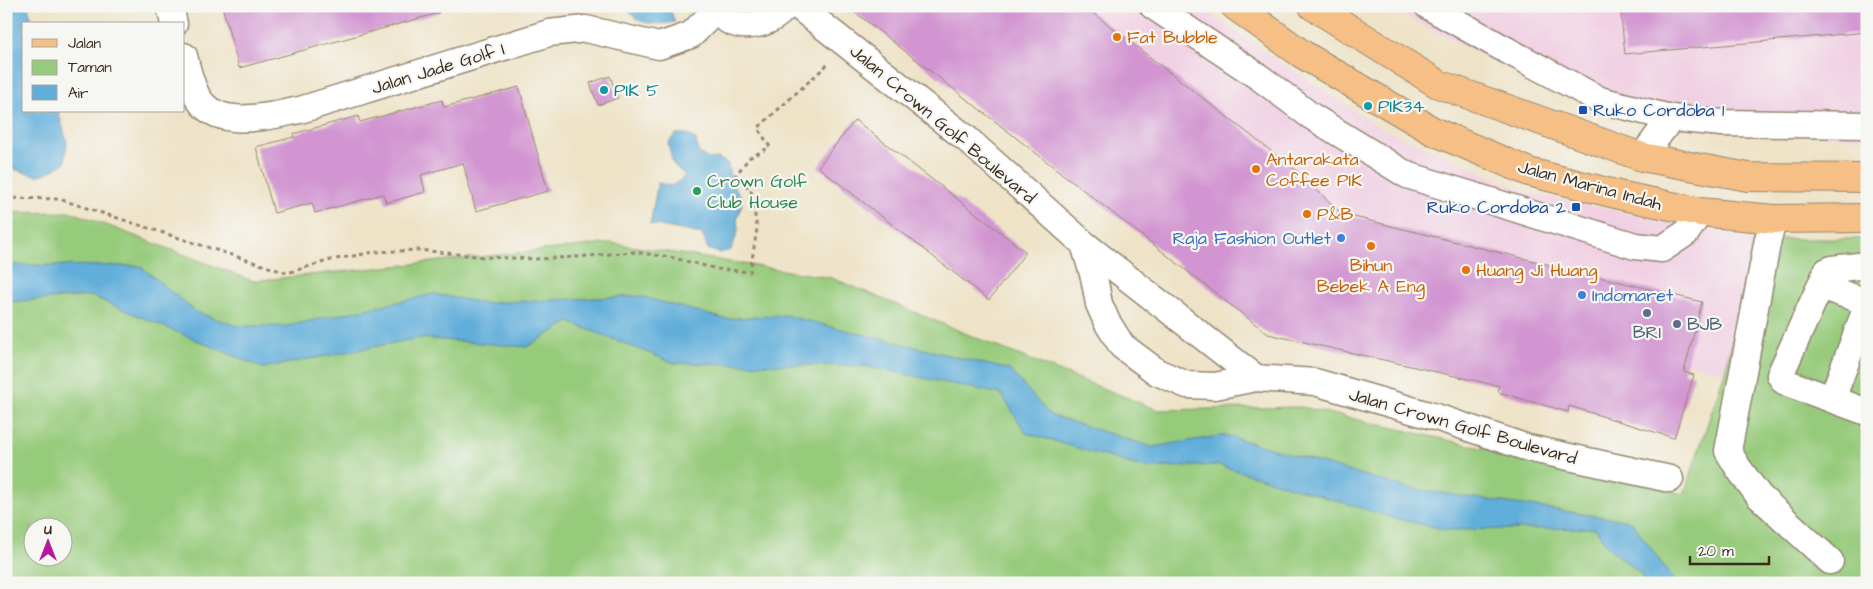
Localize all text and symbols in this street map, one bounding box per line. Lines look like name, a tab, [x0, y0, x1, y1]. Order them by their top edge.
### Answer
legend	[22, 22, 185, 112]
place label: Fat Bubble	[1127, 25, 1218, 50]
marker: Fat Bubble	[1111, 31, 1123, 43]
text: Jalan	[68, 33, 102, 54]
street label: Jalan Jade Golf I	[369, 36, 508, 101]
street label: Jalan Crown Golf Boulevard	[844, 39, 1041, 210]
text: Taman	[68, 57, 112, 78]
place label: PIK 5	[614, 78, 659, 103]
text: Air	[68, 83, 88, 104]
marker: PIK 5	[598, 84, 610, 96]
place label: PIK34	[1378, 94, 1425, 119]
place label: Ruko Cordoba 1	[1593, 98, 1724, 123]
marker: PIK34	[1362, 100, 1374, 112]
marker: Ruko Cordoba 1	[1577, 104, 1589, 116]
place label: Antarakata Coffee PIK	[1266, 147, 1362, 193]
street label: Jalan Marina Indah	[1515, 154, 1665, 217]
marker: Antarakata Coffee PIK	[1250, 163, 1262, 175]
place label: Crown Golf Club House	[707, 169, 807, 215]
marker: Crown Golf Club House	[691, 185, 703, 197]
place label: Ruko Cordoba 2	[1427, 195, 1567, 220]
marker: Ruko Cordoba 2	[1570, 201, 1582, 213]
place label: P&B	[1317, 202, 1354, 227]
marker: P&B	[1301, 208, 1313, 220]
place label: Raja Fashion Outlet	[1172, 226, 1332, 251]
marker: Raja Fashion Outlet	[1335, 232, 1347, 244]
marker: Bihun Bebek A Eng	[1365, 240, 1377, 252]
place label: Bihun Bebek A Eng	[1317, 253, 1425, 300]
place label: Huang Ji Huang	[1476, 258, 1598, 284]
marker: Huang Ji Huang	[1460, 264, 1472, 276]
place label: Indomaret	[1592, 283, 1674, 308]
marker: Indomaret	[1576, 289, 1588, 301]
marker: BRI	[1641, 307, 1653, 319]
place label: BJB	[1687, 312, 1722, 337]
marker: BJB	[1671, 318, 1683, 330]
place label: BRI	[1633, 320, 1661, 345]
street label: Jalan Crown Golf Boulevard	[1346, 382, 1580, 471]
north arrow	[22, 516, 72, 566]
text: U	[44, 520, 52, 540]
scale bar	[1690, 534, 1769, 566]
text: 20 m	[1698, 541, 1734, 562]

